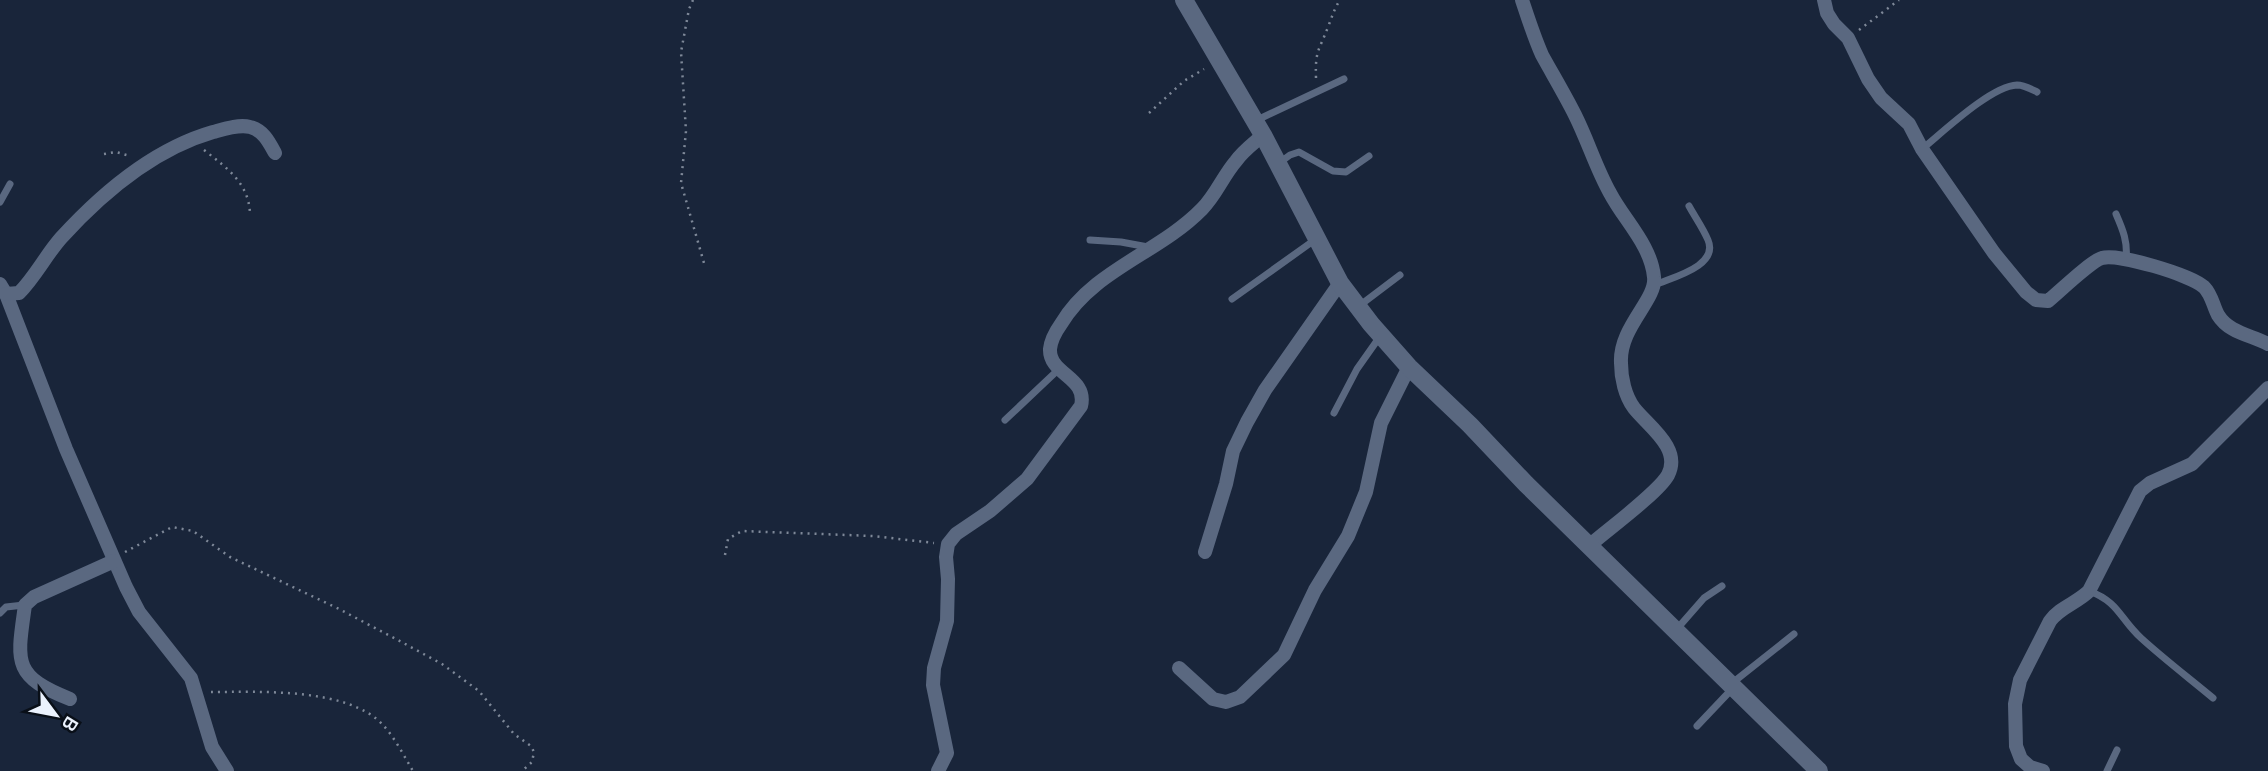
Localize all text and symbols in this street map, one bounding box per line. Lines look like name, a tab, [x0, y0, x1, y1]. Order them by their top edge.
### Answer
north arrow	[21, 680, 91, 750]
text: B	[57, 712, 84, 736]

